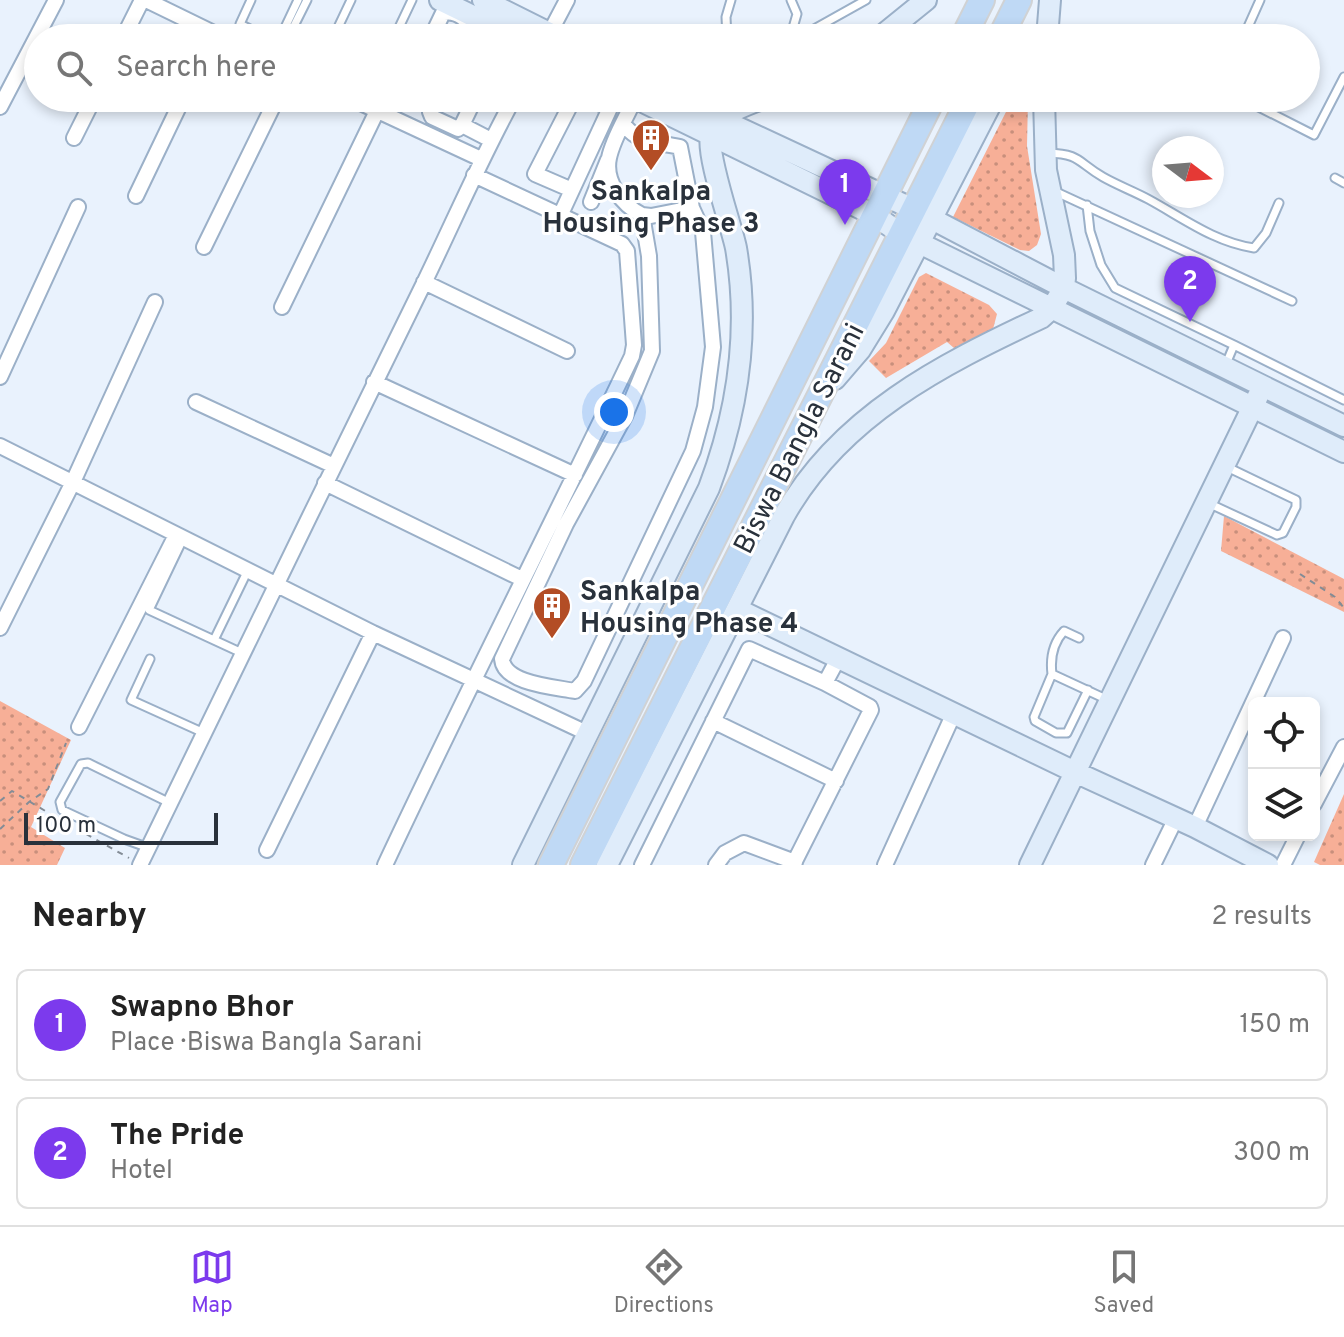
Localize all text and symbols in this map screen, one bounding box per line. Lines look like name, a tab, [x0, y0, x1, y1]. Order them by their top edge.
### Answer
search box	[24, 24, 1320, 112]
icon: search	[52, 46, 96, 90]
text: Search here	[116, 50, 276, 87]
building icon: Sankalpa Housing Phase 3	[630, 117, 672, 172]
north arrow	[1152, 136, 1224, 208]
pin: 1	[819, 159, 871, 225]
place label: Sankalpa Housing Phase 3	[542, 175, 760, 243]
pin: 2	[1164, 256, 1216, 322]
street label: Biswa Bangla Sarani	[727, 318, 874, 561]
your location	[594, 392, 634, 432]
place label: Sankalpa Housing Phase 4	[580, 575, 798, 643]
building icon: Sankalpa Housing Phase 4	[531, 585, 573, 640]
map controls	[1248, 697, 1320, 841]
button: locate	[1248, 697, 1320, 769]
button: layers	[1248, 769, 1320, 841]
scale bar	[24, 809, 218, 845]
text: 100 m	[36, 813, 96, 840]
text: Nearby	[32, 896, 147, 939]
text: 2 results	[1212, 901, 1312, 934]
text: Swapno Bhor	[110, 990, 294, 1027]
text: 1	[55, 1009, 65, 1042]
text: 150 m	[1239, 1009, 1310, 1042]
text: Place · Biswa Bangla Sarani	[110, 1027, 422, 1060]
text: The Pride	[110, 1118, 244, 1155]
text: 2	[52, 1137, 68, 1170]
text: 300 m	[1233, 1137, 1310, 1170]
text: Hotel	[110, 1155, 173, 1188]
tab: Map	[190, 1245, 234, 1320]
tab: Directions	[614, 1245, 714, 1320]
tab: Saved	[1094, 1245, 1154, 1320]

